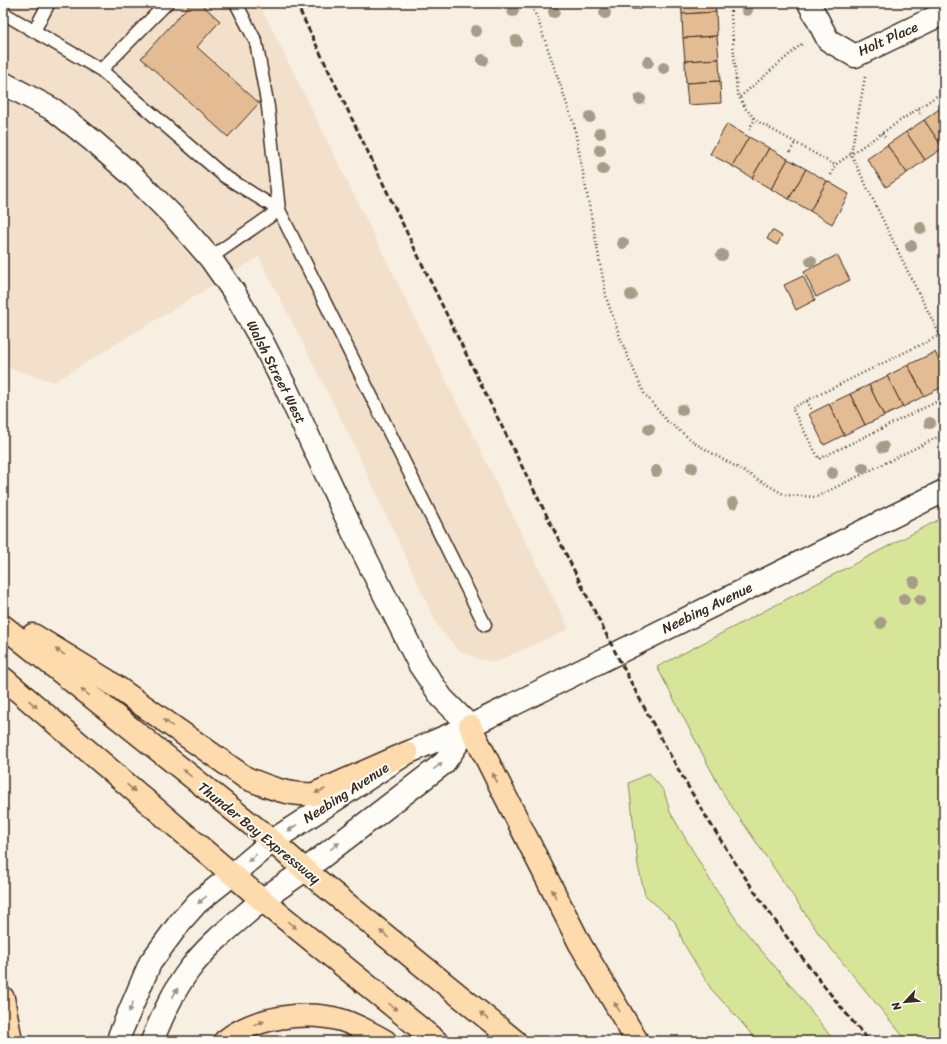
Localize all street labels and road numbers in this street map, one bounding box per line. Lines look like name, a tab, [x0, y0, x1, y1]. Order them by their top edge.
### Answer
street label: Holt Place	[854, 15, 922, 63]
street label: Walsh Street West	[239, 316, 313, 428]
street label: Neebing Avenue	[657, 575, 757, 641]
street label: Neebing Avenue	[298, 756, 394, 830]
street label: Thunder Bay Expressway	[192, 775, 327, 891]

